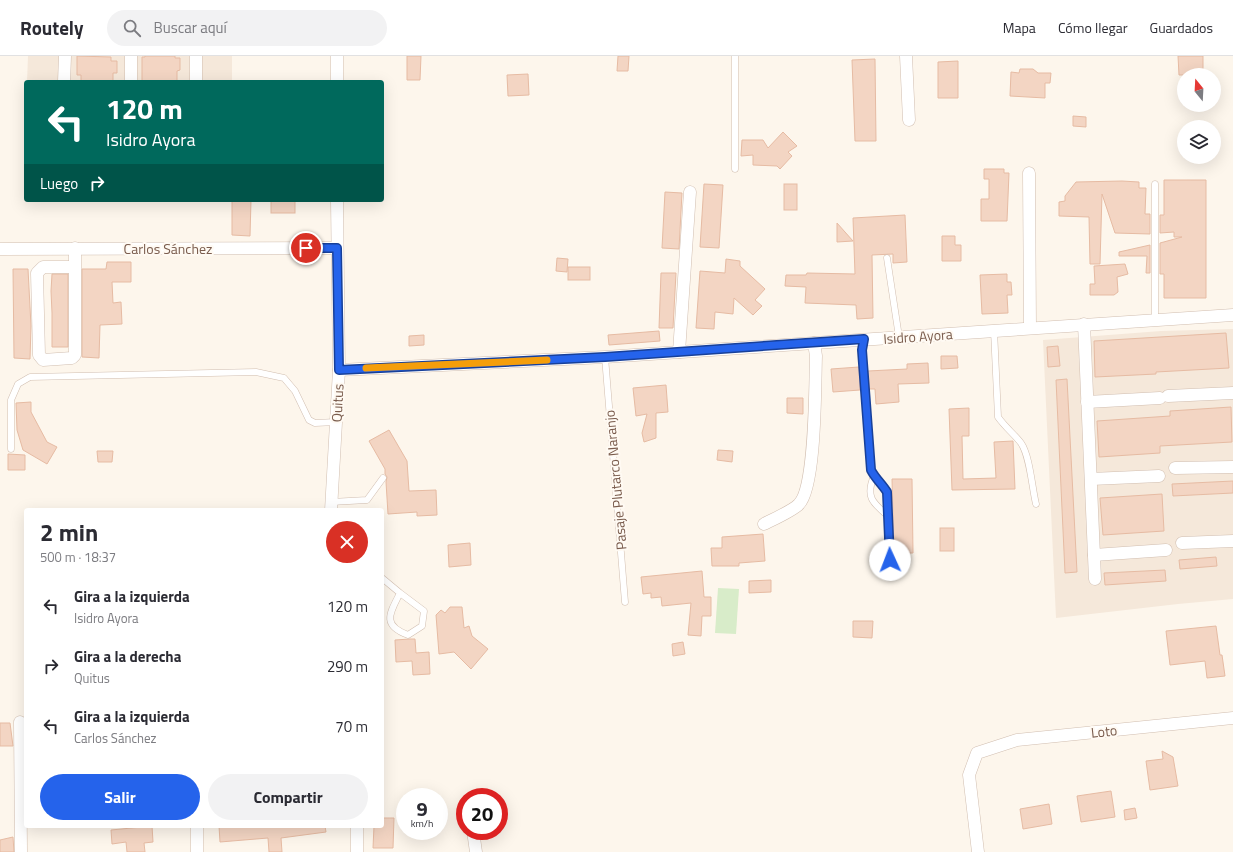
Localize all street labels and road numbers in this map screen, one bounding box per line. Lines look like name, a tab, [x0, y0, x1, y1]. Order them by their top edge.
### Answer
street label: Carlos Sánchez	[124, 238, 212, 259]
street label: Isidro Ayora	[883, 323, 953, 349]
street label: Quitus	[326, 383, 348, 423]
street label: Pasaje Plutarco Naranjo	[598, 409, 632, 551]
street label: Loto	[1090, 719, 1118, 743]

